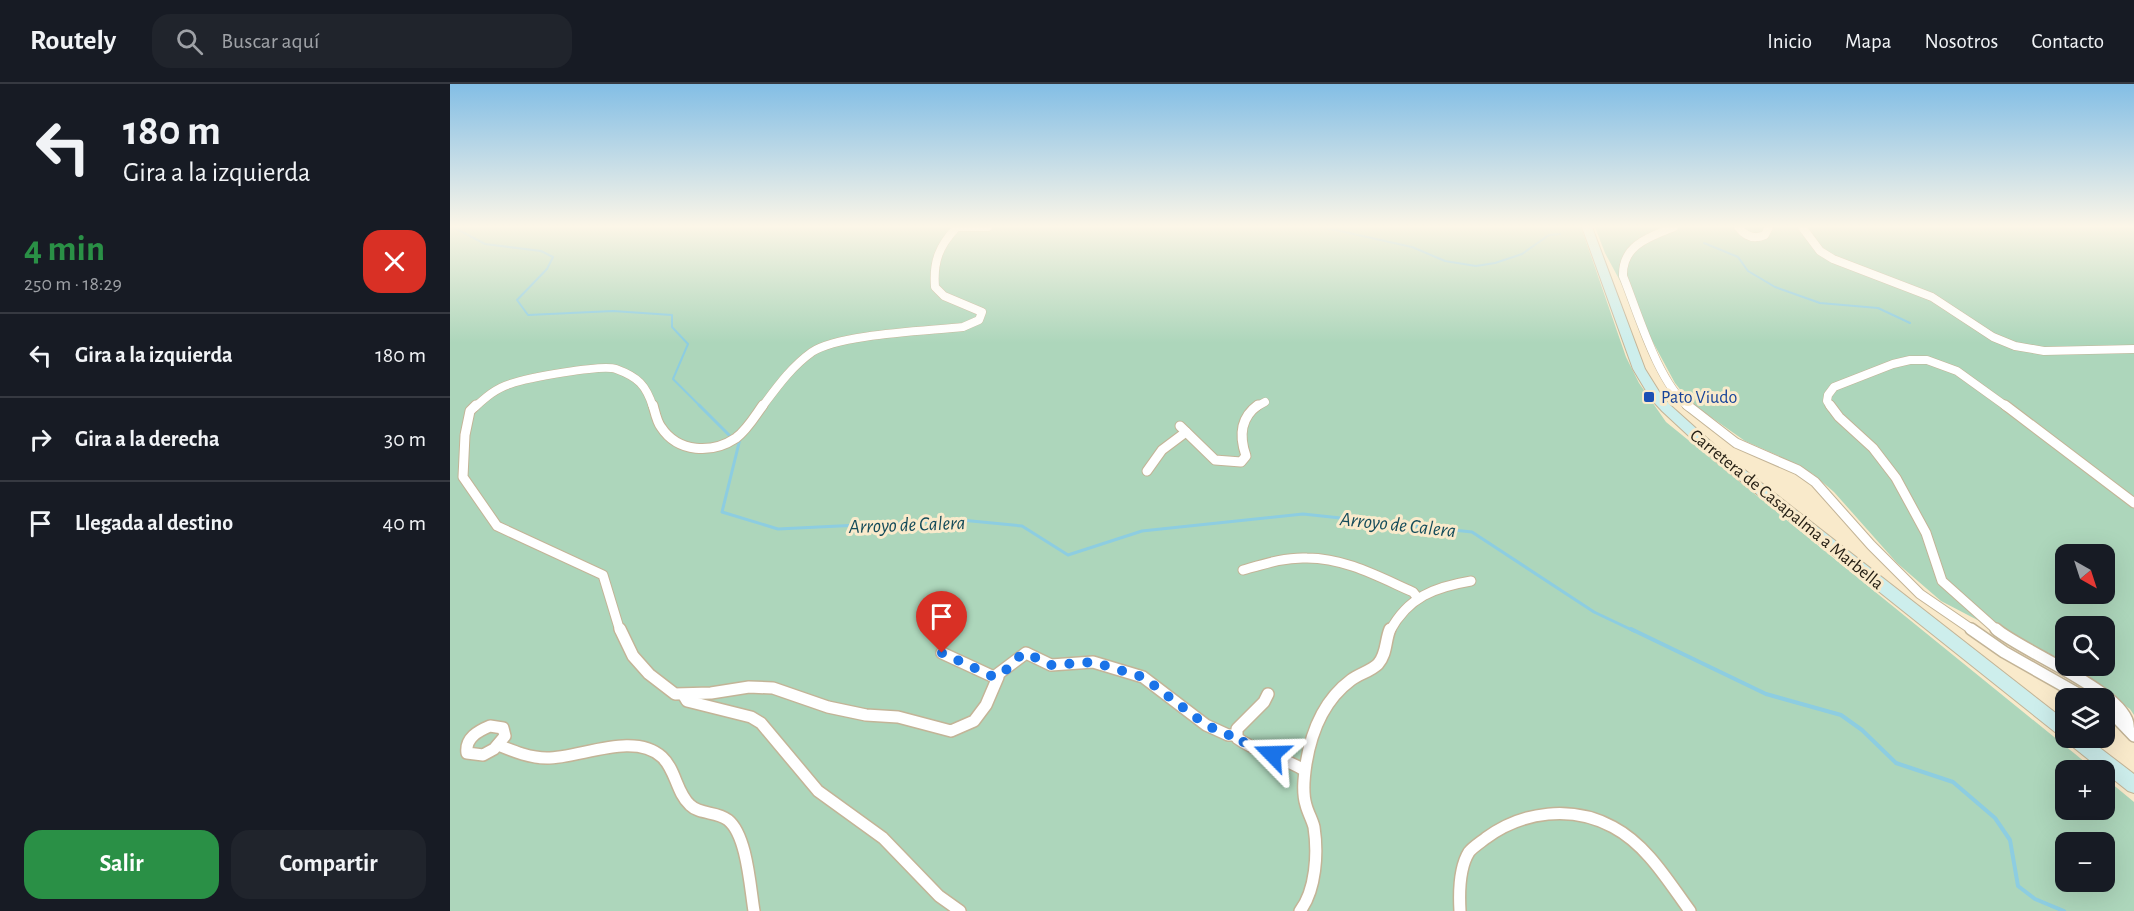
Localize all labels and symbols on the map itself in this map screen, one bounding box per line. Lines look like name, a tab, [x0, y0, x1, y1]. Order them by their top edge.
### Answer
place label: Pato Viudo	[1661, 389, 1737, 407]
marker: Pato Viudo	[1642, 390, 1656, 404]
street label: Carretera de Casapalma a Marbella	[1686, 426, 1886, 593]
water label: Arroyo de Calera	[1338, 509, 1457, 541]
water label: Arroyo de Calera	[848, 513, 966, 537]
north arrow	[2055, 544, 2115, 604]
pin	[916, 591, 967, 653]
position arrow	[1240, 722, 1304, 786]

